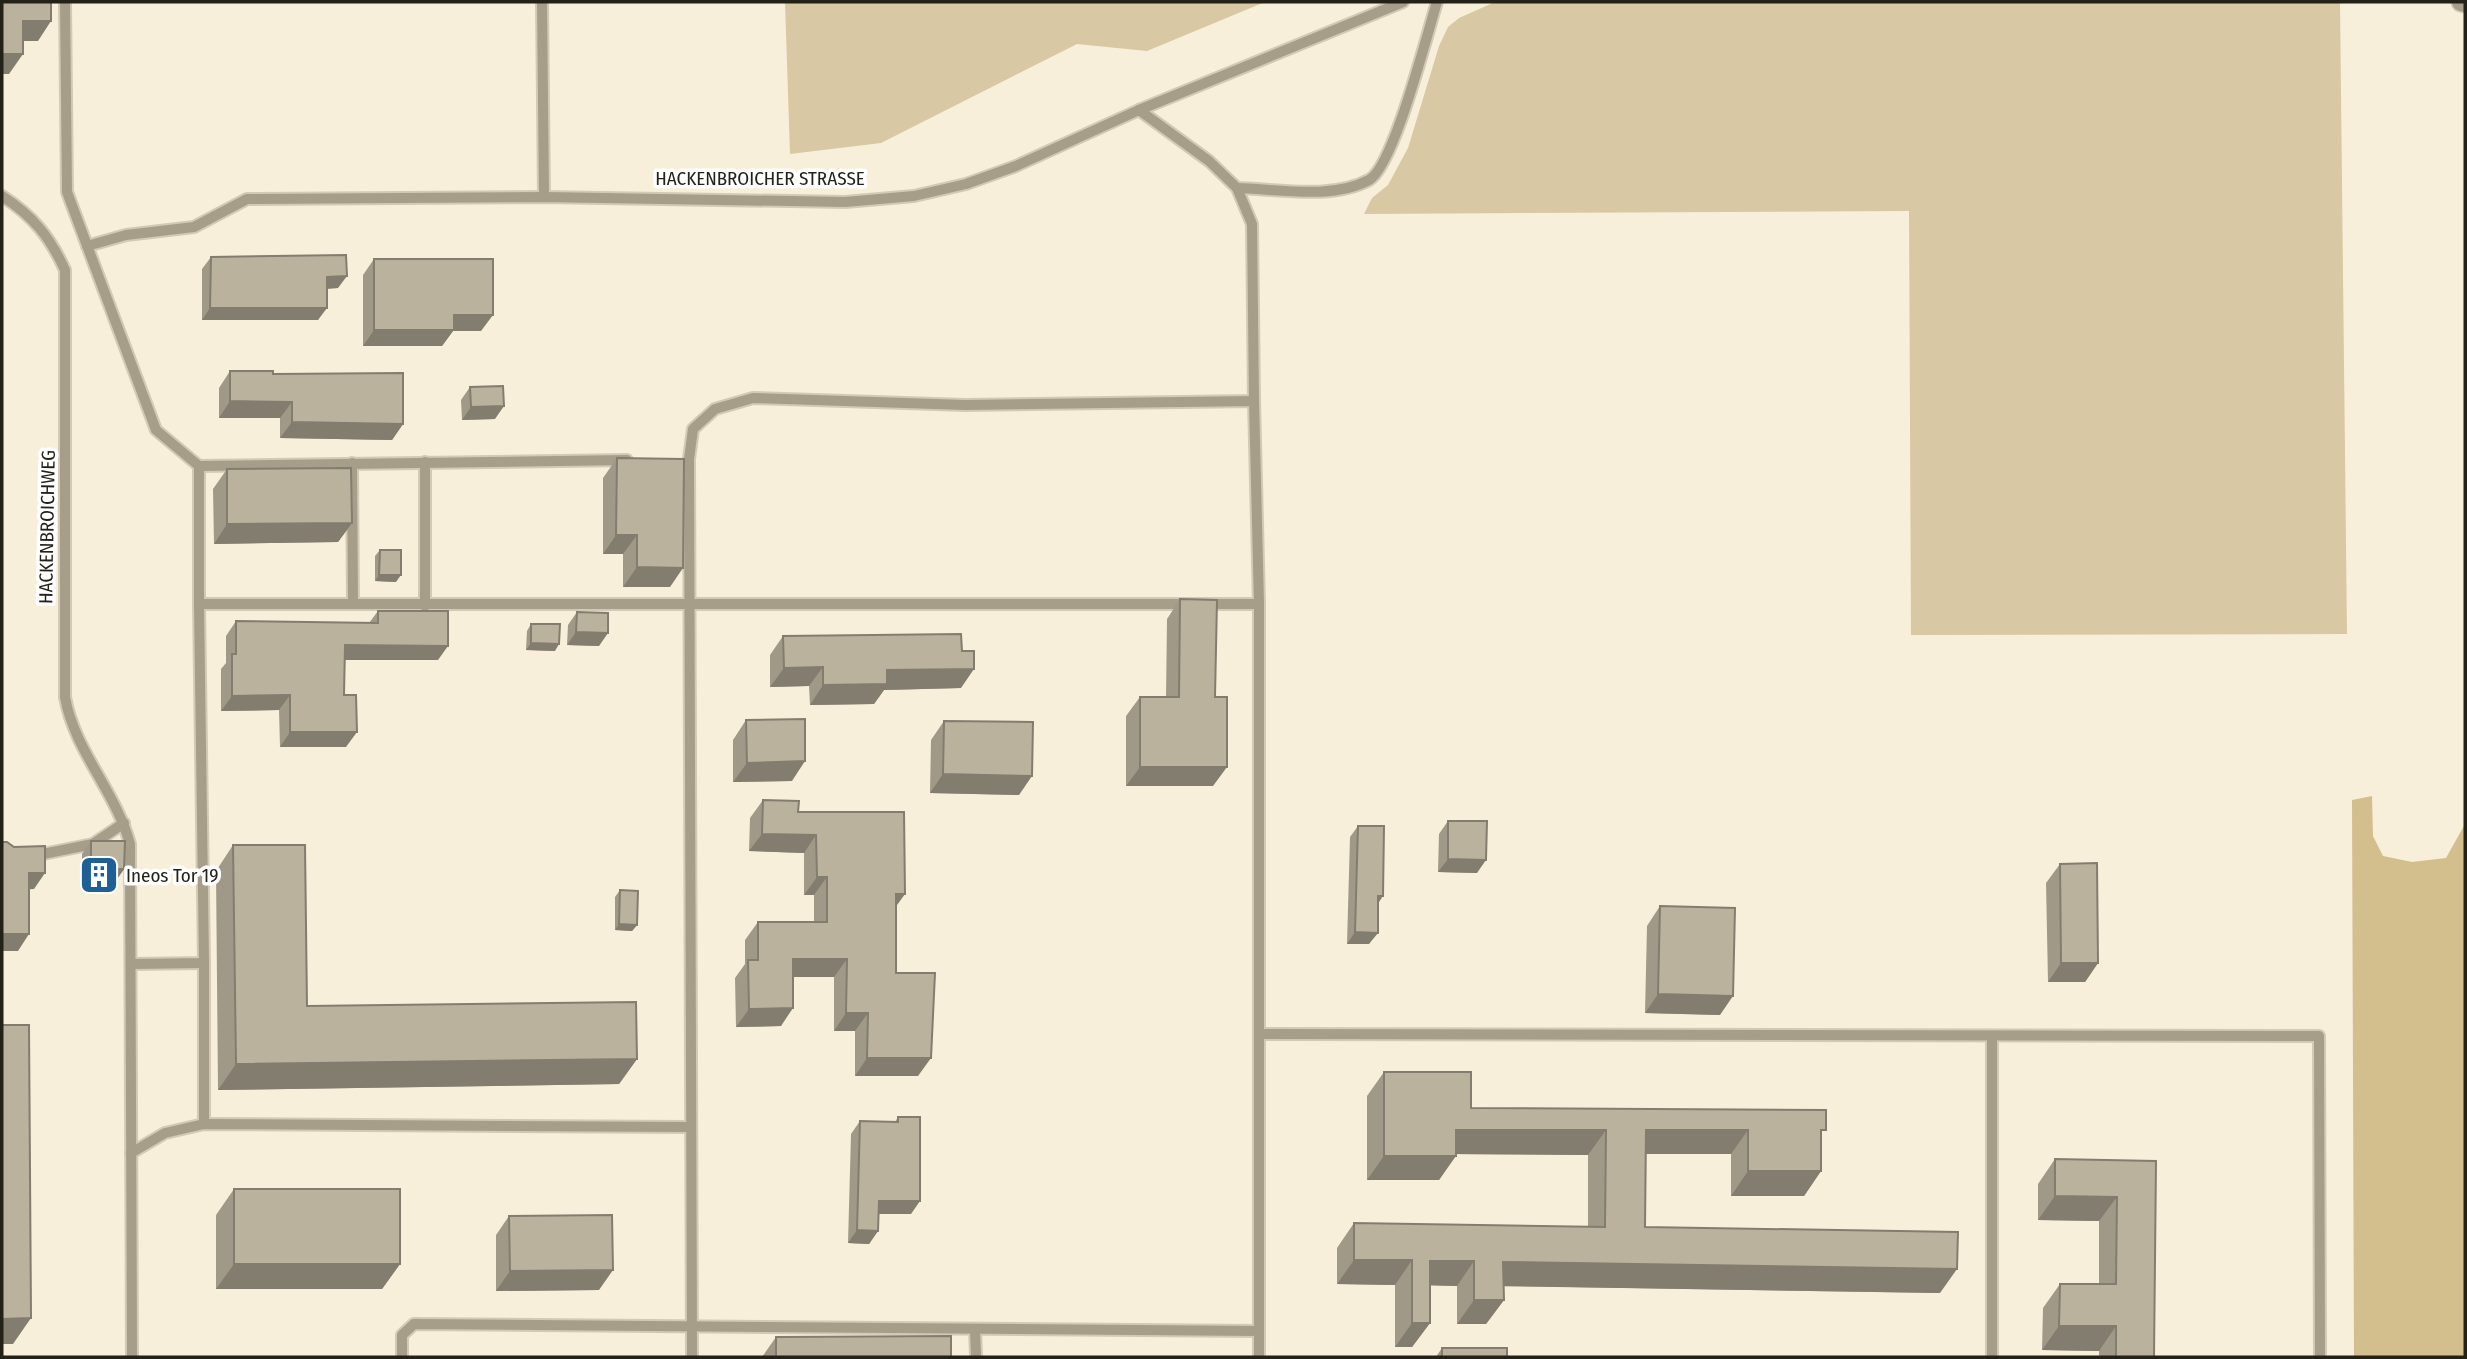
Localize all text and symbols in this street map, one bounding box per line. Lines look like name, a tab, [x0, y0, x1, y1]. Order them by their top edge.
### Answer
street label: HACKENBROICHER STRASSE	[655, 167, 865, 190]
street label: HACKENBROICHWEG	[34, 450, 60, 604]
building icon: Ineos Tor 19	[78, 854, 120, 896]
place label: Ineos Tor 19	[126, 864, 218, 887]

